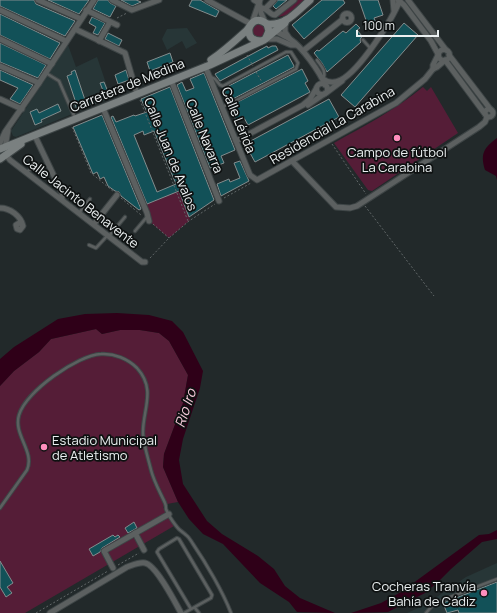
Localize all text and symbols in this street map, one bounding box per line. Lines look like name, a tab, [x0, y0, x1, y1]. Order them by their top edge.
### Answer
scale bar	[357, 12, 438, 38]
text: 100 m	[363, 17, 395, 34]
street label: Carretera de Medina	[67, 54, 187, 116]
street label: Residencial La Carabina	[266, 82, 398, 168]
street label: Calle Lérida	[218, 84, 260, 156]
street label: Calle Juan de Avalos	[140, 95, 202, 213]
street label: Calle Navarra	[182, 96, 228, 176]
marker: Campo de fútbol La Carabina	[392, 133, 402, 143]
place label: Campo de fútbol La Carabina	[347, 143, 447, 176]
street label: Calle Jacinto Benavente	[19, 150, 143, 252]
water label: Rio Iro	[170, 386, 200, 430]
place label: Estadio Municipal de Atletismo	[52, 431, 157, 464]
marker: Estadio Municipal de Atletismo	[39, 442, 49, 452]
place label: Cocheras Tranvía Bahía de Cádiz	[372, 577, 476, 610]
marker: Cocheras Tranvía Bahía de Cádiz	[479, 588, 489, 598]

